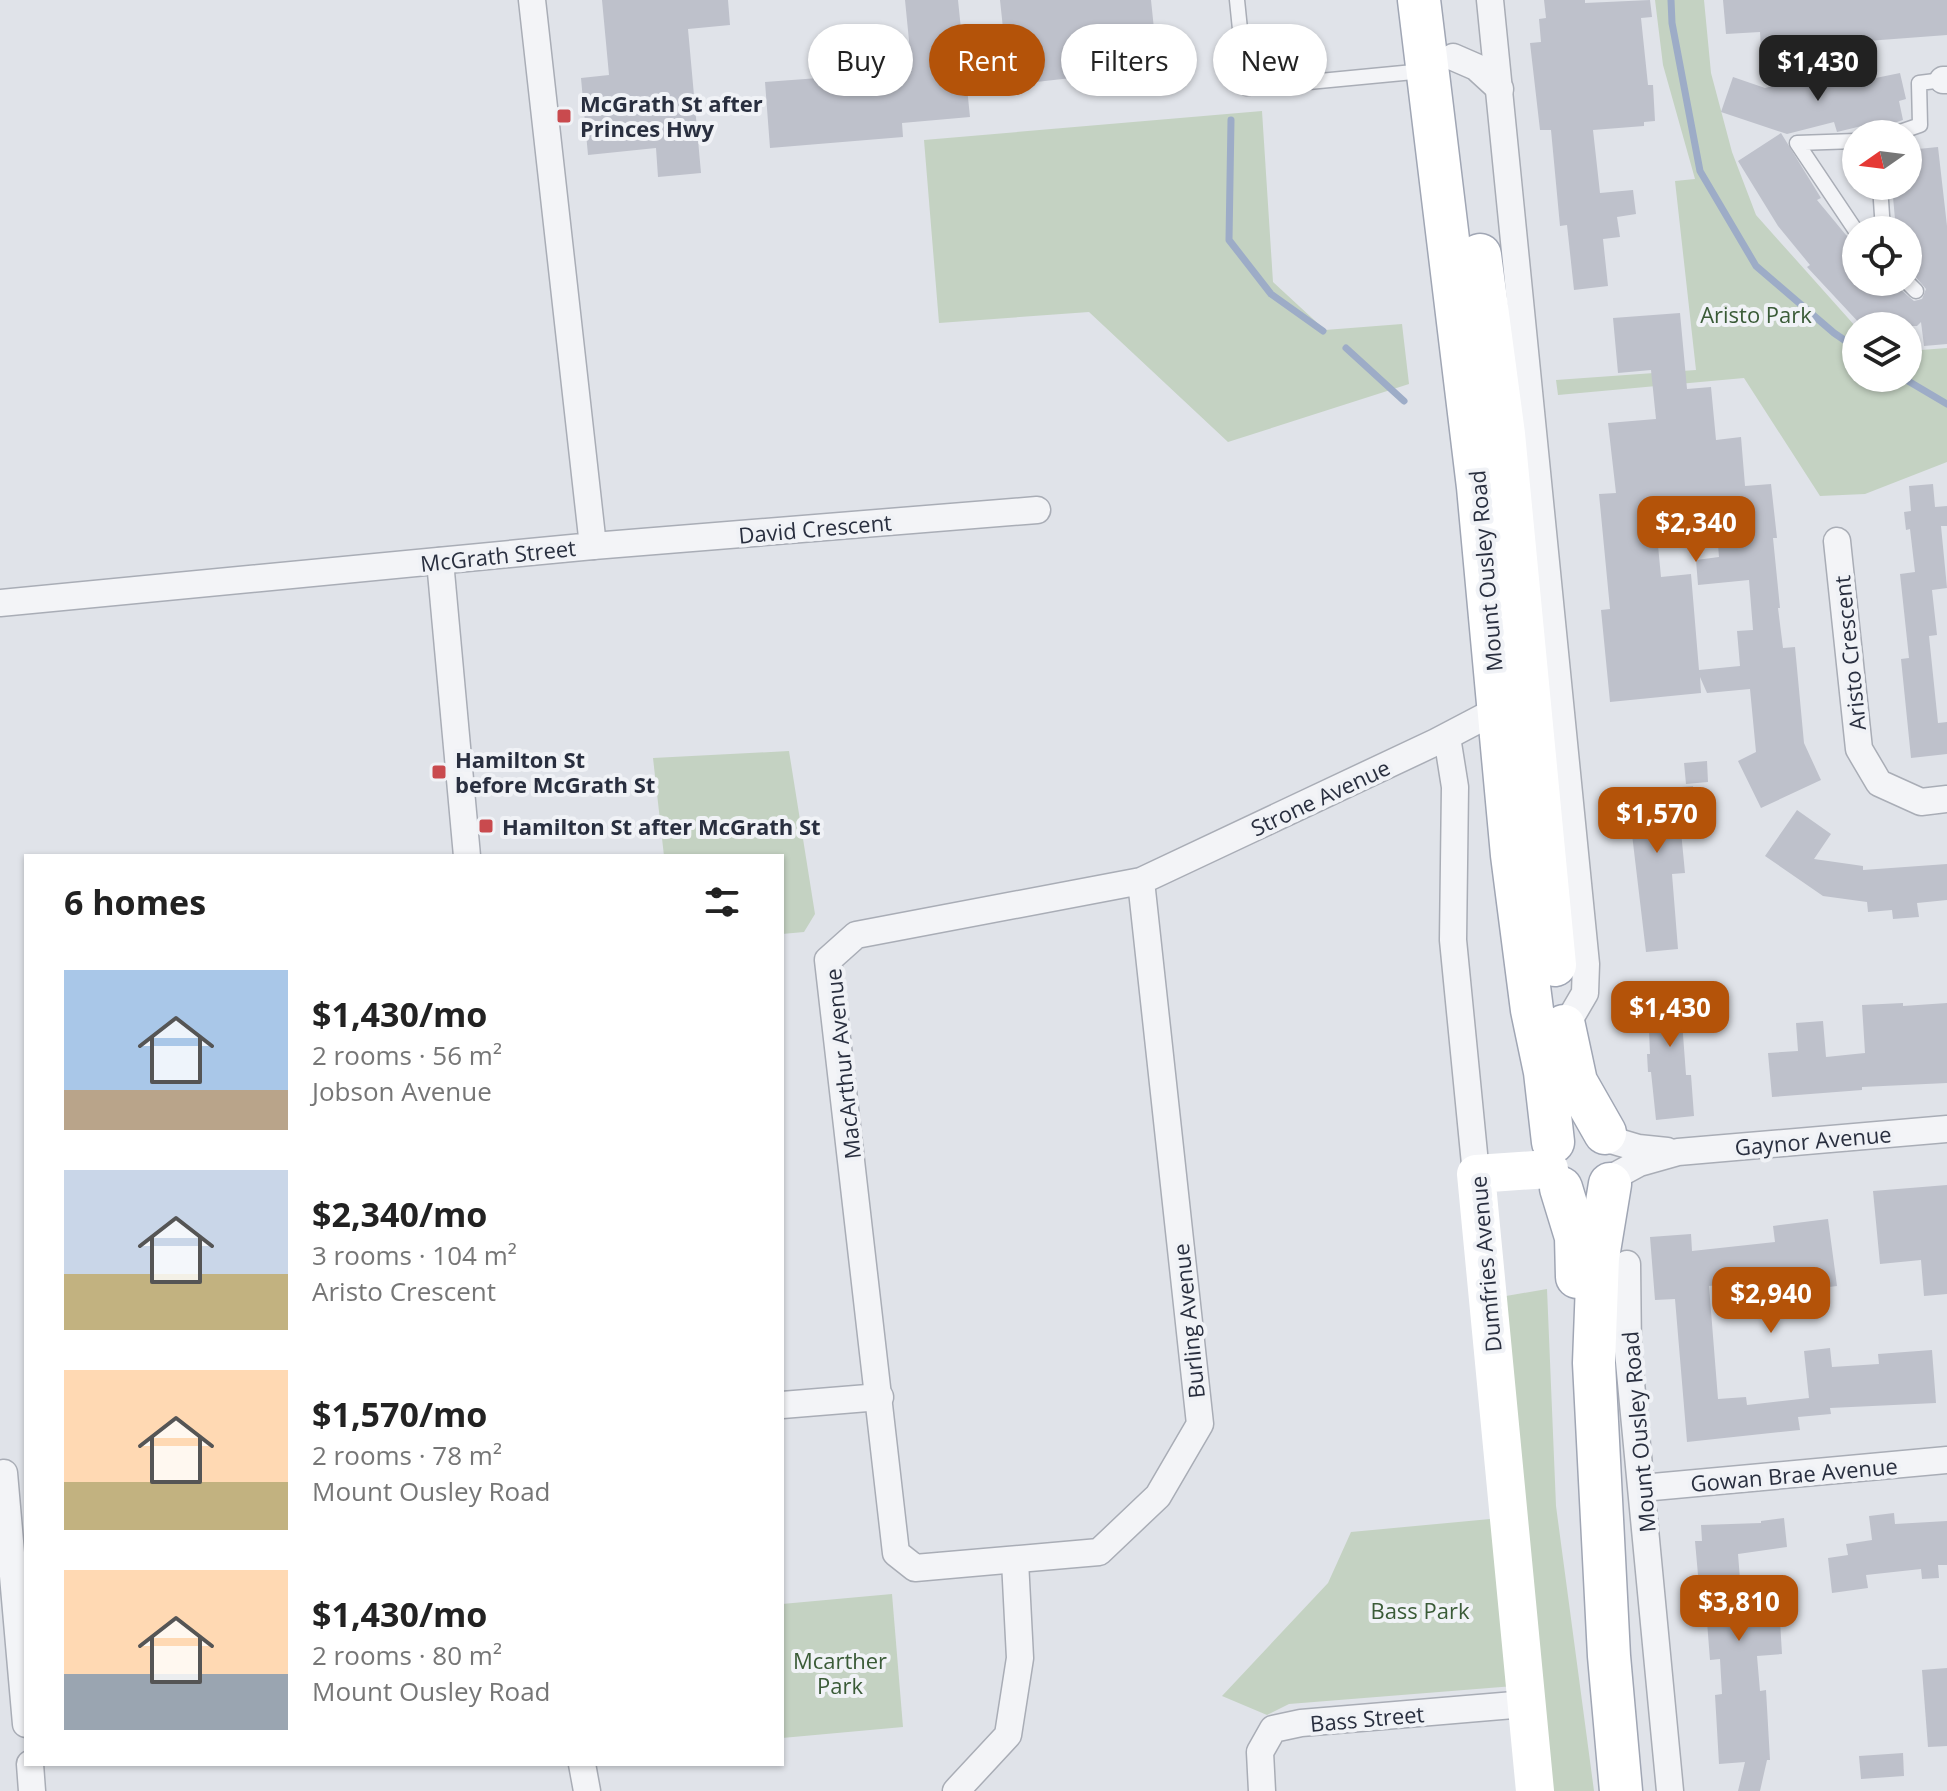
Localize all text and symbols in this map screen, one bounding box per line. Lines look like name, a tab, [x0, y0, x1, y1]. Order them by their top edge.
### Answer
chip: Buy	[808, 24, 913, 96]
chip: Rent	[929, 24, 1045, 96]
chip: Filters	[1061, 24, 1197, 96]
chip: New	[1213, 24, 1327, 96]
pin: $1,430	[1753, 35, 1883, 103]
text: $1,430	[1777, 43, 1859, 79]
place label: McGrath St after Princes Hwy	[580, 88, 763, 143]
marker: McGrath St after Princes Hwy	[555, 107, 573, 125]
north arrow	[1842, 120, 1922, 200]
map controls	[1842, 120, 1922, 392]
button: locate	[1842, 216, 1922, 296]
park label: Aristo Park	[1700, 299, 1812, 329]
button: layers	[1842, 312, 1922, 392]
street label: Mount Ousley Road	[1461, 469, 1509, 673]
pin: $2,340	[1631, 496, 1761, 564]
text: $2,340	[1655, 504, 1737, 540]
street label: David Crescent	[737, 506, 893, 550]
street label: McGrath Street	[419, 532, 577, 578]
street label: Aristo Crescent	[1826, 574, 1872, 732]
place label: Hamilton St before McGrath St	[455, 744, 655, 799]
street label: Strone Avenue	[1246, 752, 1394, 842]
marker: Hamilton St before McGrath St	[430, 763, 448, 781]
pin: $1,570	[1592, 787, 1722, 855]
text: $1,570	[1616, 795, 1698, 831]
place label: Hamilton St after McGrath St	[502, 811, 821, 841]
marker: Hamilton St after McGrath St	[477, 817, 495, 835]
text: 6 homes	[64, 879, 206, 925]
icon: filters	[700, 880, 744, 924]
street label: MacArthur Avenue	[817, 967, 867, 1161]
pin: $1,430	[1605, 981, 1735, 1049]
text: $1,430	[1629, 989, 1711, 1025]
text: $1,430/mo	[312, 991, 487, 1037]
icon: home	[128, 1002, 224, 1098]
text: 2 rooms · 56 m²	[312, 1037, 502, 1073]
text: Jobson Avenue	[312, 1073, 492, 1109]
street label: Gaynor Avenue	[1733, 1118, 1893, 1162]
street label: Dumfries Avenue	[1462, 1175, 1508, 1353]
text: $2,340/mo	[312, 1191, 487, 1237]
icon: home	[128, 1202, 224, 1298]
text: 3 rooms · 104 m²	[312, 1237, 517, 1273]
street label: Burling Avenue	[1165, 1242, 1211, 1400]
pin: $2,940	[1706, 1267, 1836, 1335]
text: Aristo Crescent	[312, 1273, 496, 1309]
text: $2,940	[1730, 1275, 1812, 1311]
street label: Mount Ousley Road	[1614, 1330, 1662, 1534]
text: $1,570/mo	[312, 1391, 487, 1437]
icon: home	[128, 1402, 224, 1498]
text: 2 rooms · 78 m²	[312, 1437, 502, 1473]
street label: Gowan Brae Avenue	[1689, 1450, 1899, 1498]
text: Mount Ousley Road	[312, 1473, 550, 1509]
pin: $3,810	[1674, 1575, 1804, 1643]
text: $3,810	[1698, 1583, 1780, 1619]
text: $1,430/mo	[312, 1591, 487, 1637]
park label: Bass Park	[1370, 1595, 1470, 1625]
icon: home	[128, 1602, 224, 1698]
text: 2 rooms · 80 m²	[312, 1637, 502, 1673]
park label: Mcarther Park	[793, 1645, 887, 1700]
text: Mount Ousley Road	[312, 1673, 550, 1709]
street label: Bass Street	[1309, 1698, 1426, 1738]

